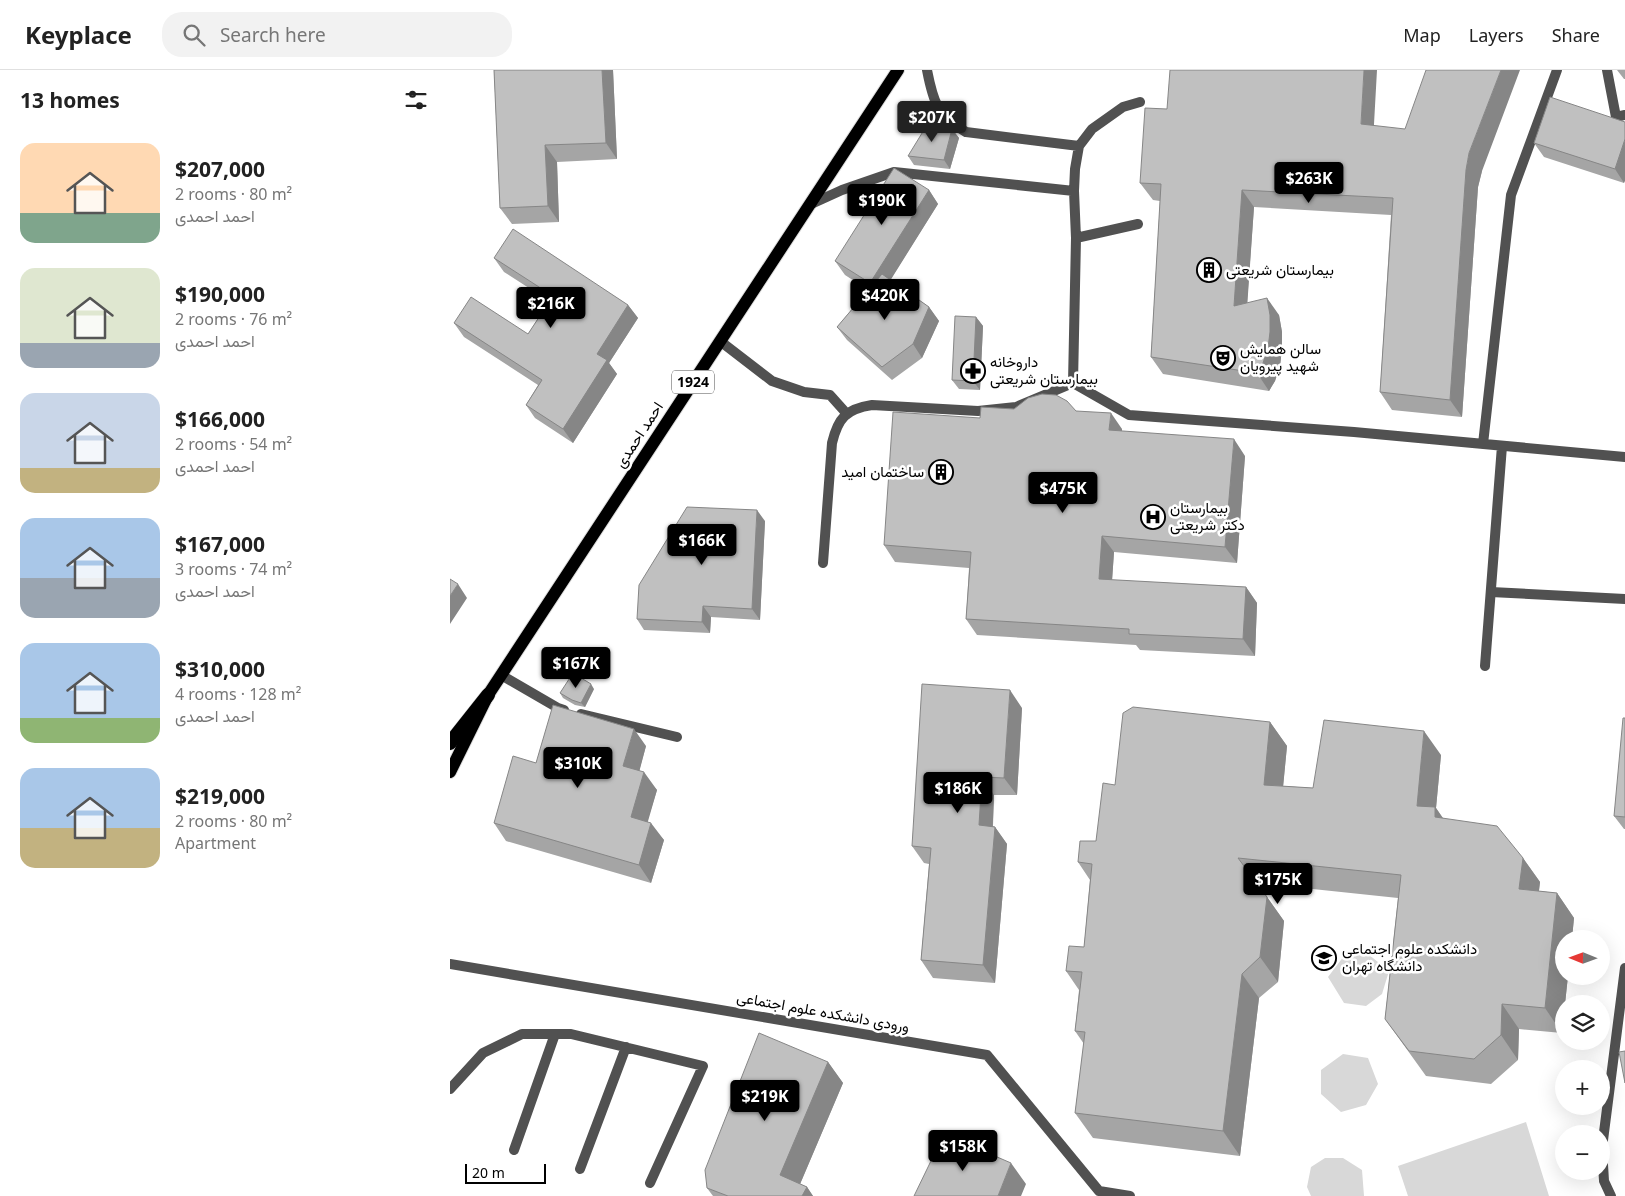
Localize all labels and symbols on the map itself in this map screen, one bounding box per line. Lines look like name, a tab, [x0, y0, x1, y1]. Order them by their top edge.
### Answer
pin: $207K	[897, 100, 967, 143]
pin: $263K	[1274, 162, 1344, 204]
pin: $190K	[847, 184, 917, 226]
building icon: بیمارستان شریعتی	[1196, 257, 1222, 283]
place label: بیمارستان شریعتی	[1226, 259, 1334, 280]
pin: $420K	[850, 278, 920, 321]
pin: $216K	[516, 286, 586, 329]
place label: سالن همایش شهید پیرویان	[1240, 338, 1321, 376]
theatre icon: سالن همایش شهید پیرویان	[1210, 345, 1236, 371]
place label: داروخانه بیمارستان شریعتی	[990, 351, 1098, 389]
pharmacy icon: داروخانه بیمارستان شریعتی	[960, 358, 986, 384]
road number: 1924	[672, 370, 714, 394]
street label: احمد احمدی	[609, 398, 668, 472]
building icon: ساختمان امید	[928, 459, 954, 485]
place label: ساختمان امید	[841, 461, 924, 481]
pin: $475K	[1028, 472, 1098, 514]
place label: بیمارستان دکتر شریعتی	[1170, 497, 1245, 535]
hospital icon: بیمارستان دکتر شریعتی	[1140, 504, 1166, 530]
pin: $166K	[667, 524, 737, 566]
pin: $167K	[541, 646, 611, 689]
pin: $310K	[543, 746, 613, 789]
pin: $186K	[923, 772, 993, 814]
pin: $175K	[1243, 862, 1313, 905]
north arrow	[1555, 930, 1610, 985]
place label: دانشکده علوم اجتماعی دانشگاه تهران	[1342, 938, 1477, 975]
school or university icon: دانشکده علوم اجتماعی دانشگاه تهران	[1311, 945, 1337, 971]
street label: ورودی دانشکده علوم اجتماعی	[735, 986, 911, 1037]
pin: $219K	[730, 1080, 800, 1122]
pin: $158K	[928, 1130, 998, 1172]
scale bar	[465, 1161, 546, 1184]

